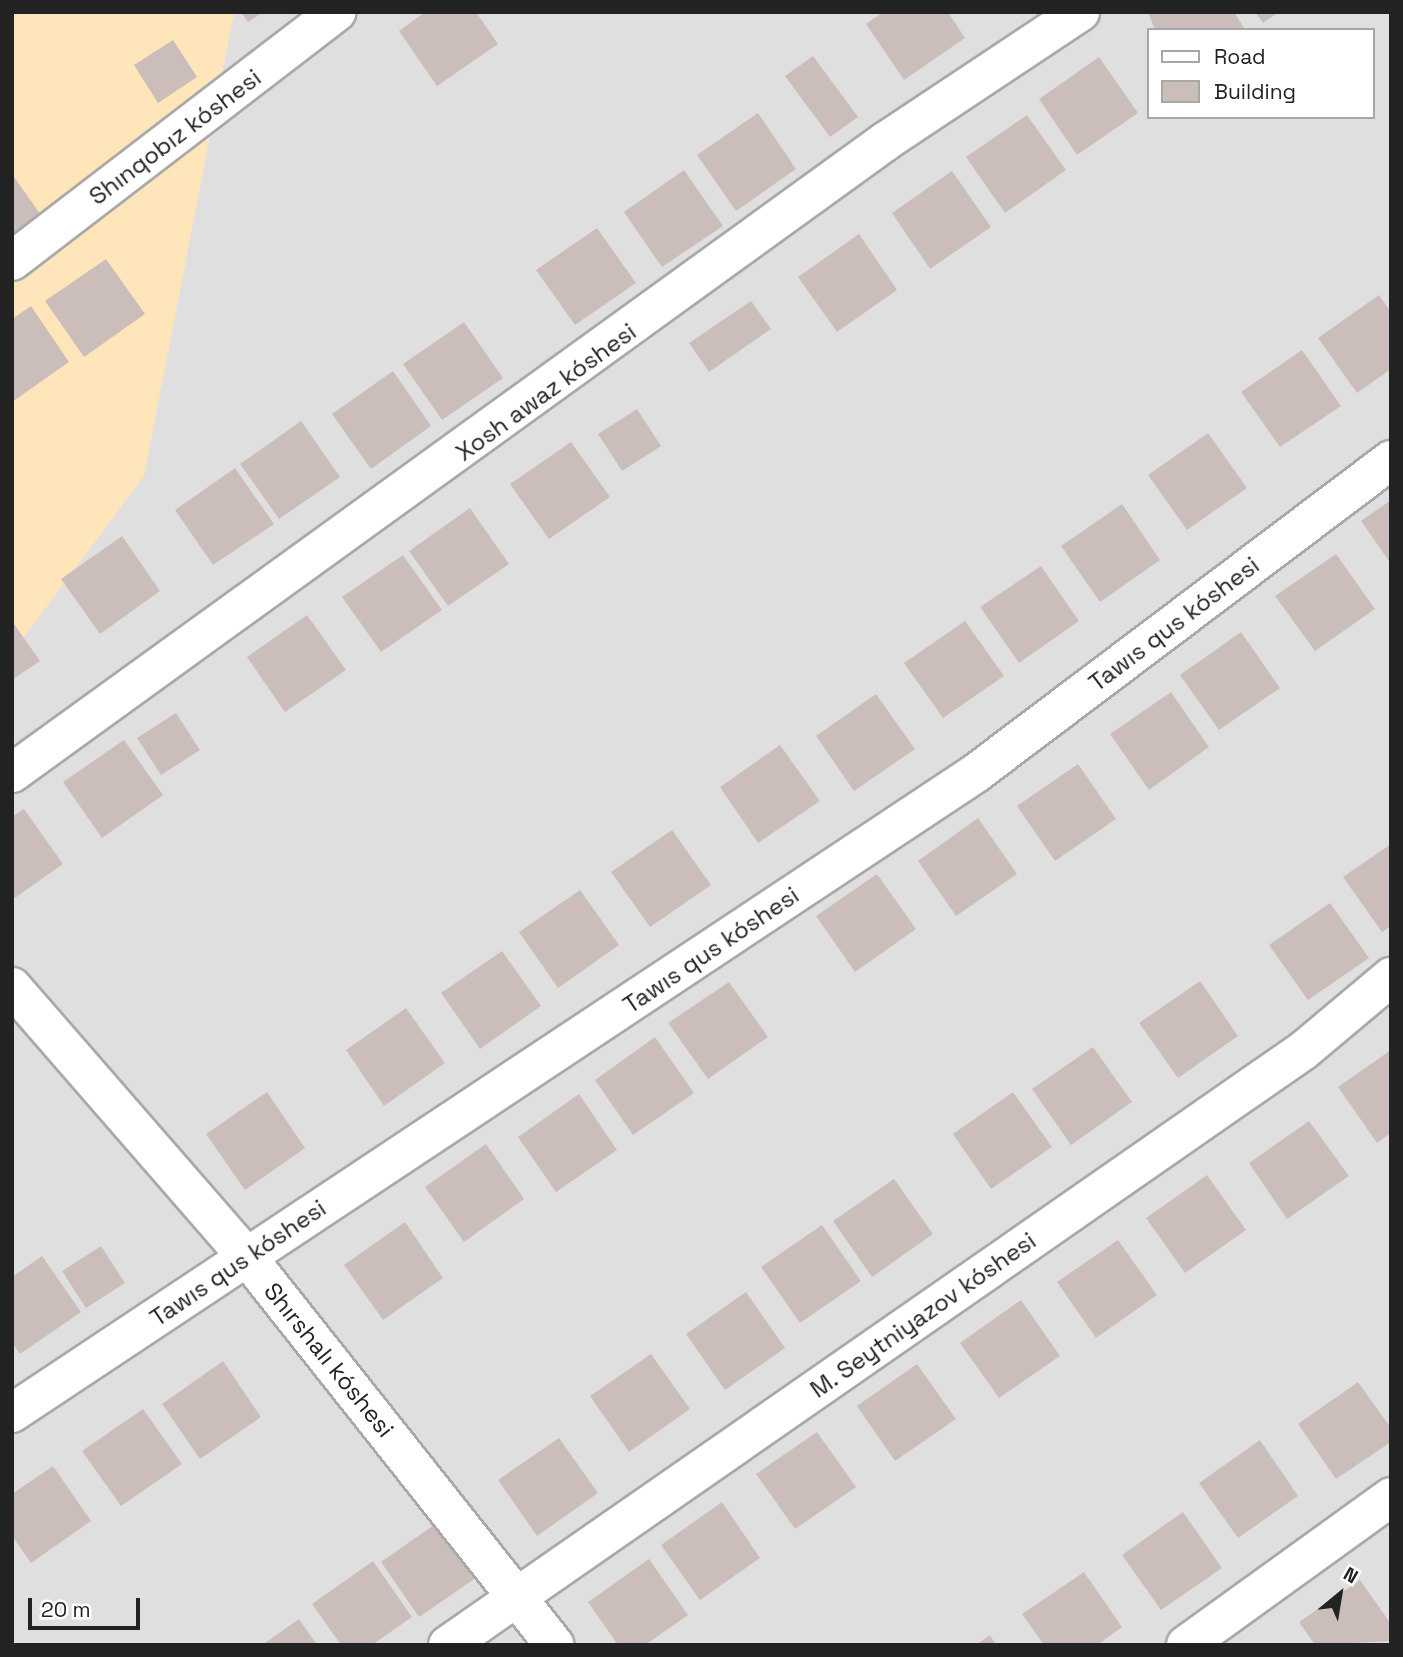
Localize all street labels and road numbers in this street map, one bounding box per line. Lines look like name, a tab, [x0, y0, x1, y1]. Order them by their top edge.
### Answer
street label: Shınqobız kóshesi	[83, 63, 267, 211]
street label: Xosh awaz kóshesi	[450, 317, 642, 467]
street label: Tawıs qus kóshesi	[1083, 551, 1265, 697]
street label: Tawıs qus kóshesi	[618, 881, 804, 1019]
street label: Tawıs qus kóshesi	[145, 1194, 331, 1332]
street label: M. Seytniyazov kóshesi	[804, 1226, 1042, 1404]
street label: Shırshalı kóshesi	[258, 1277, 400, 1443]

